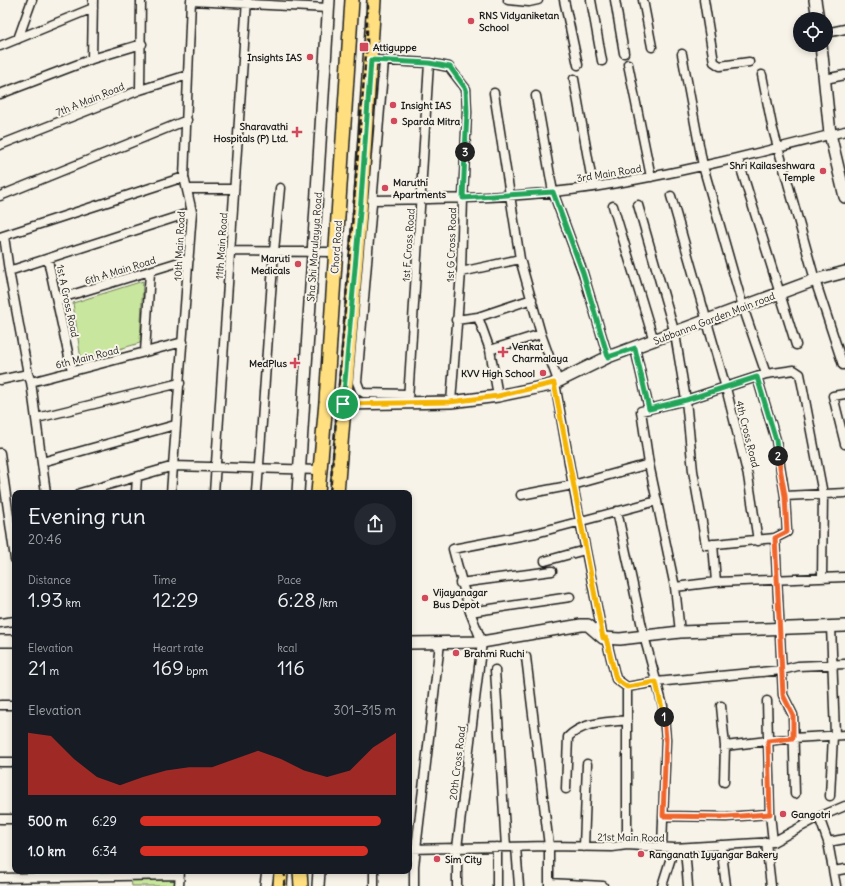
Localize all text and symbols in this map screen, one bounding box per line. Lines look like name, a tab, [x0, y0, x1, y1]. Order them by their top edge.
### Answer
place label: RNS Vidyaniketan School	[479, 9, 559, 34]
map controls	[793, 12, 833, 52]
button: locate	[793, 12, 833, 52]
marker: RNS Vidyaniketan School	[466, 16, 476, 26]
marker: Attiguppe	[358, 41, 370, 53]
place label: Attiguppe	[373, 41, 417, 54]
place label: Insights IAS	[247, 51, 302, 64]
marker: Insights IAS	[305, 52, 315, 62]
street label: 7th A Main Road	[54, 80, 126, 119]
place label: Insight IAS	[401, 99, 452, 112]
marker: Insight IAS	[388, 100, 398, 110]
place label: Sparda Mitra	[402, 115, 461, 128]
marker: Sparda Mitra	[389, 116, 399, 126]
place label: Sharavathi Hospitals (P) Ltd.	[213, 120, 288, 145]
marker: Sharavathi Hospitals (P) Ltd.	[291, 126, 303, 138]
pin: 3	[455, 142, 475, 162]
text: 3	[462, 145, 468, 159]
place label: Shri Kailaseshwara Temple	[730, 159, 816, 184]
street label: 3rd Main Road	[576, 162, 643, 185]
marker: Shri Kailaseshwara Temple	[818, 166, 828, 176]
place label: Maruthi Apartments	[393, 176, 447, 201]
marker: Maruthi Apartments	[380, 183, 390, 193]
street label: Sha Shi Marulayya Road	[304, 192, 325, 302]
street label: 1st G Cross Road	[444, 207, 459, 283]
street label: 1st F Cross Road	[399, 208, 418, 282]
street label: 10th Main Road	[171, 211, 188, 281]
street label: 11th Main Road	[213, 212, 230, 280]
street label: Chord Road	[328, 220, 345, 274]
place label: Maruti Medicals	[251, 252, 290, 277]
street label: 6th A Main Road	[83, 253, 157, 287]
marker: Maruti Medicals	[293, 259, 303, 269]
street label: 1st A Cross Road	[53, 263, 82, 339]
street label: Subbanna Garden Main road	[651, 289, 777, 348]
place label: Venkat Charmalaya	[512, 340, 568, 365]
street label: 6th Main Road	[54, 343, 120, 372]
marker: Venkat Charmalaya	[497, 346, 509, 358]
place label: MedPlus	[249, 357, 287, 370]
marker: MedPlus	[290, 358, 300, 368]
place label: KVV High School	[461, 367, 535, 380]
marker: KVV High School	[538, 368, 548, 378]
pin	[326, 387, 360, 421]
icon: arrive	[332, 393, 354, 415]
street label: 4th Cross Road	[733, 399, 762, 469]
pin: 2	[768, 446, 788, 466]
text: 2	[775, 449, 781, 463]
text: Evening run	[28, 502, 146, 530]
button: share	[354, 503, 396, 545]
text: 20:46	[28, 531, 62, 548]
text: Distance	[28, 573, 71, 587]
text: Time	[153, 573, 176, 587]
text: Pace	[277, 573, 301, 587]
place label: Vijayanagar Bus Depot	[433, 586, 489, 611]
text: 1.93	[28, 587, 63, 612]
text: 12:29	[153, 587, 199, 612]
text: 6:28	[277, 587, 316, 612]
marker: Vijayanagar Bus Depot	[420, 593, 430, 603]
text: km	[63, 596, 81, 610]
text: /km	[316, 596, 338, 610]
text: Elevation	[28, 641, 73, 655]
text: Heart rate	[153, 641, 204, 655]
text: kcal	[277, 641, 297, 655]
place label: Brahmi Ruchi	[464, 647, 525, 660]
marker: Brahmi Ruchi	[451, 648, 461, 658]
text: 21	[28, 655, 47, 680]
text: 169	[153, 655, 184, 680]
text: 116	[277, 655, 305, 680]
text: m	[47, 664, 59, 678]
text: bpm	[184, 664, 208, 678]
text: Elevation	[28, 702, 81, 719]
text: 301–315 m	[333, 702, 396, 719]
pin: 1	[654, 707, 674, 727]
text: 1	[662, 710, 666, 724]
street label: 20th Cross Road	[446, 725, 469, 801]
place label: Gangotri	[791, 808, 831, 821]
marker: Gangotri	[778, 809, 788, 819]
text: 500 m	[28, 813, 67, 830]
text: 6:29	[92, 813, 117, 830]
street label: 21st Main Road	[597, 830, 665, 845]
text: 1.0 km	[28, 843, 66, 860]
text: 6:34	[92, 843, 117, 860]
place label: Ranganath Iyyangar Bakery	[649, 848, 779, 861]
marker: Ranganath Iyyangar Bakery	[636, 849, 646, 859]
place label: Sim City	[445, 853, 482, 866]
marker: Sim City	[432, 854, 442, 864]

